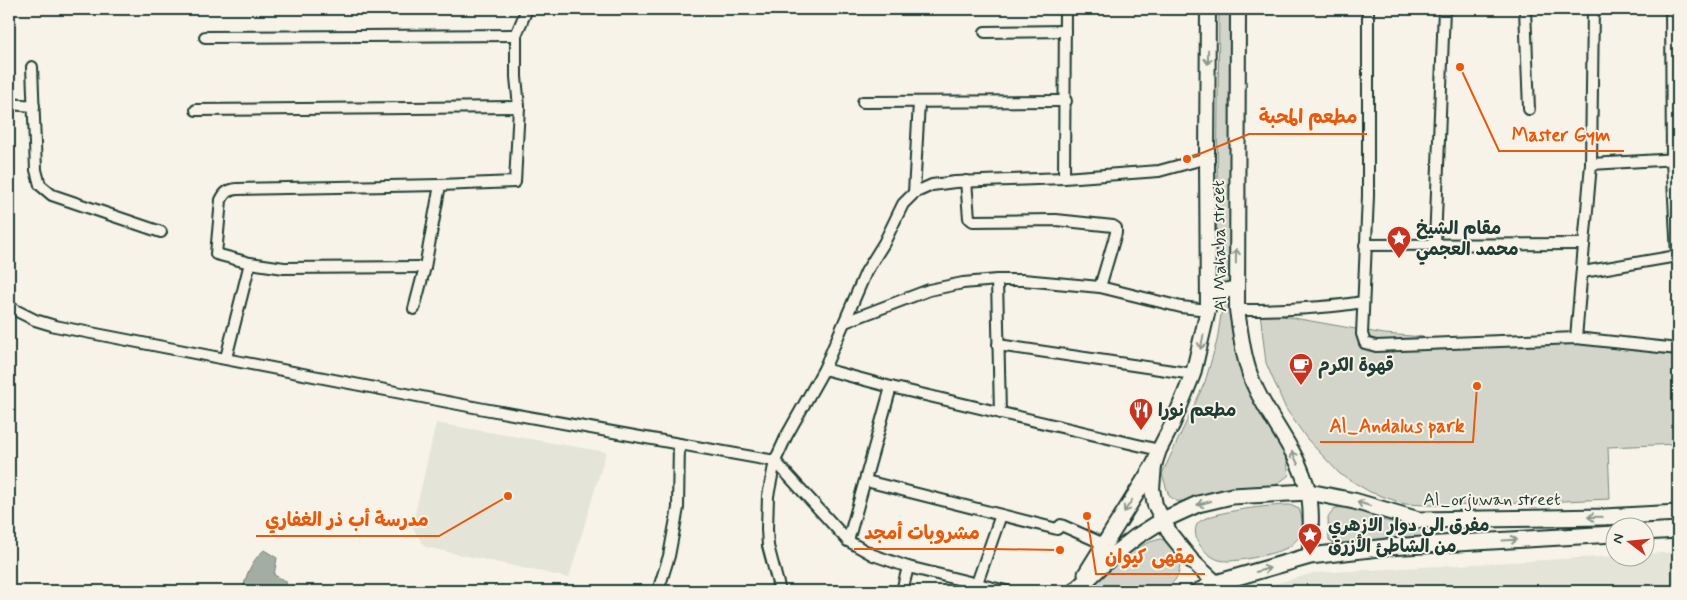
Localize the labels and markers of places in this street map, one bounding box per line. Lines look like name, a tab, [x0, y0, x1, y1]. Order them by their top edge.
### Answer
callout: مطعم المحبة	[1249, 100, 1367, 134]
callout: Master Gym	[1499, 117, 1624, 151]
place label: مقام الشيخ محمد العجمي	[1416, 217, 1519, 265]
place icon: مقام الشيخ محمد العجمي	[1386, 225, 1412, 259]
cafe icon: قهوة الكرم	[1288, 352, 1314, 386]
place label: قهوة الكرم	[1318, 354, 1394, 379]
restaurant icon: مطعم نورا	[1128, 397, 1154, 431]
place label: مطعم نورا	[1158, 399, 1236, 424]
callout: Al_Andalus park	[1320, 408, 1473, 442]
callout: مدرسة أب ذر الغفاري	[256, 502, 439, 536]
place label: مفرق الى دوار الازهري من الشاطئ الأزرق	[1328, 514, 1490, 559]
callout: مشروبات أمجد	[854, 515, 990, 549]
place icon: مفرق الى دوار الازهري من الشاطئ الأزرق	[1297, 522, 1323, 556]
callout: مقهى كيوان	[1096, 540, 1205, 574]

